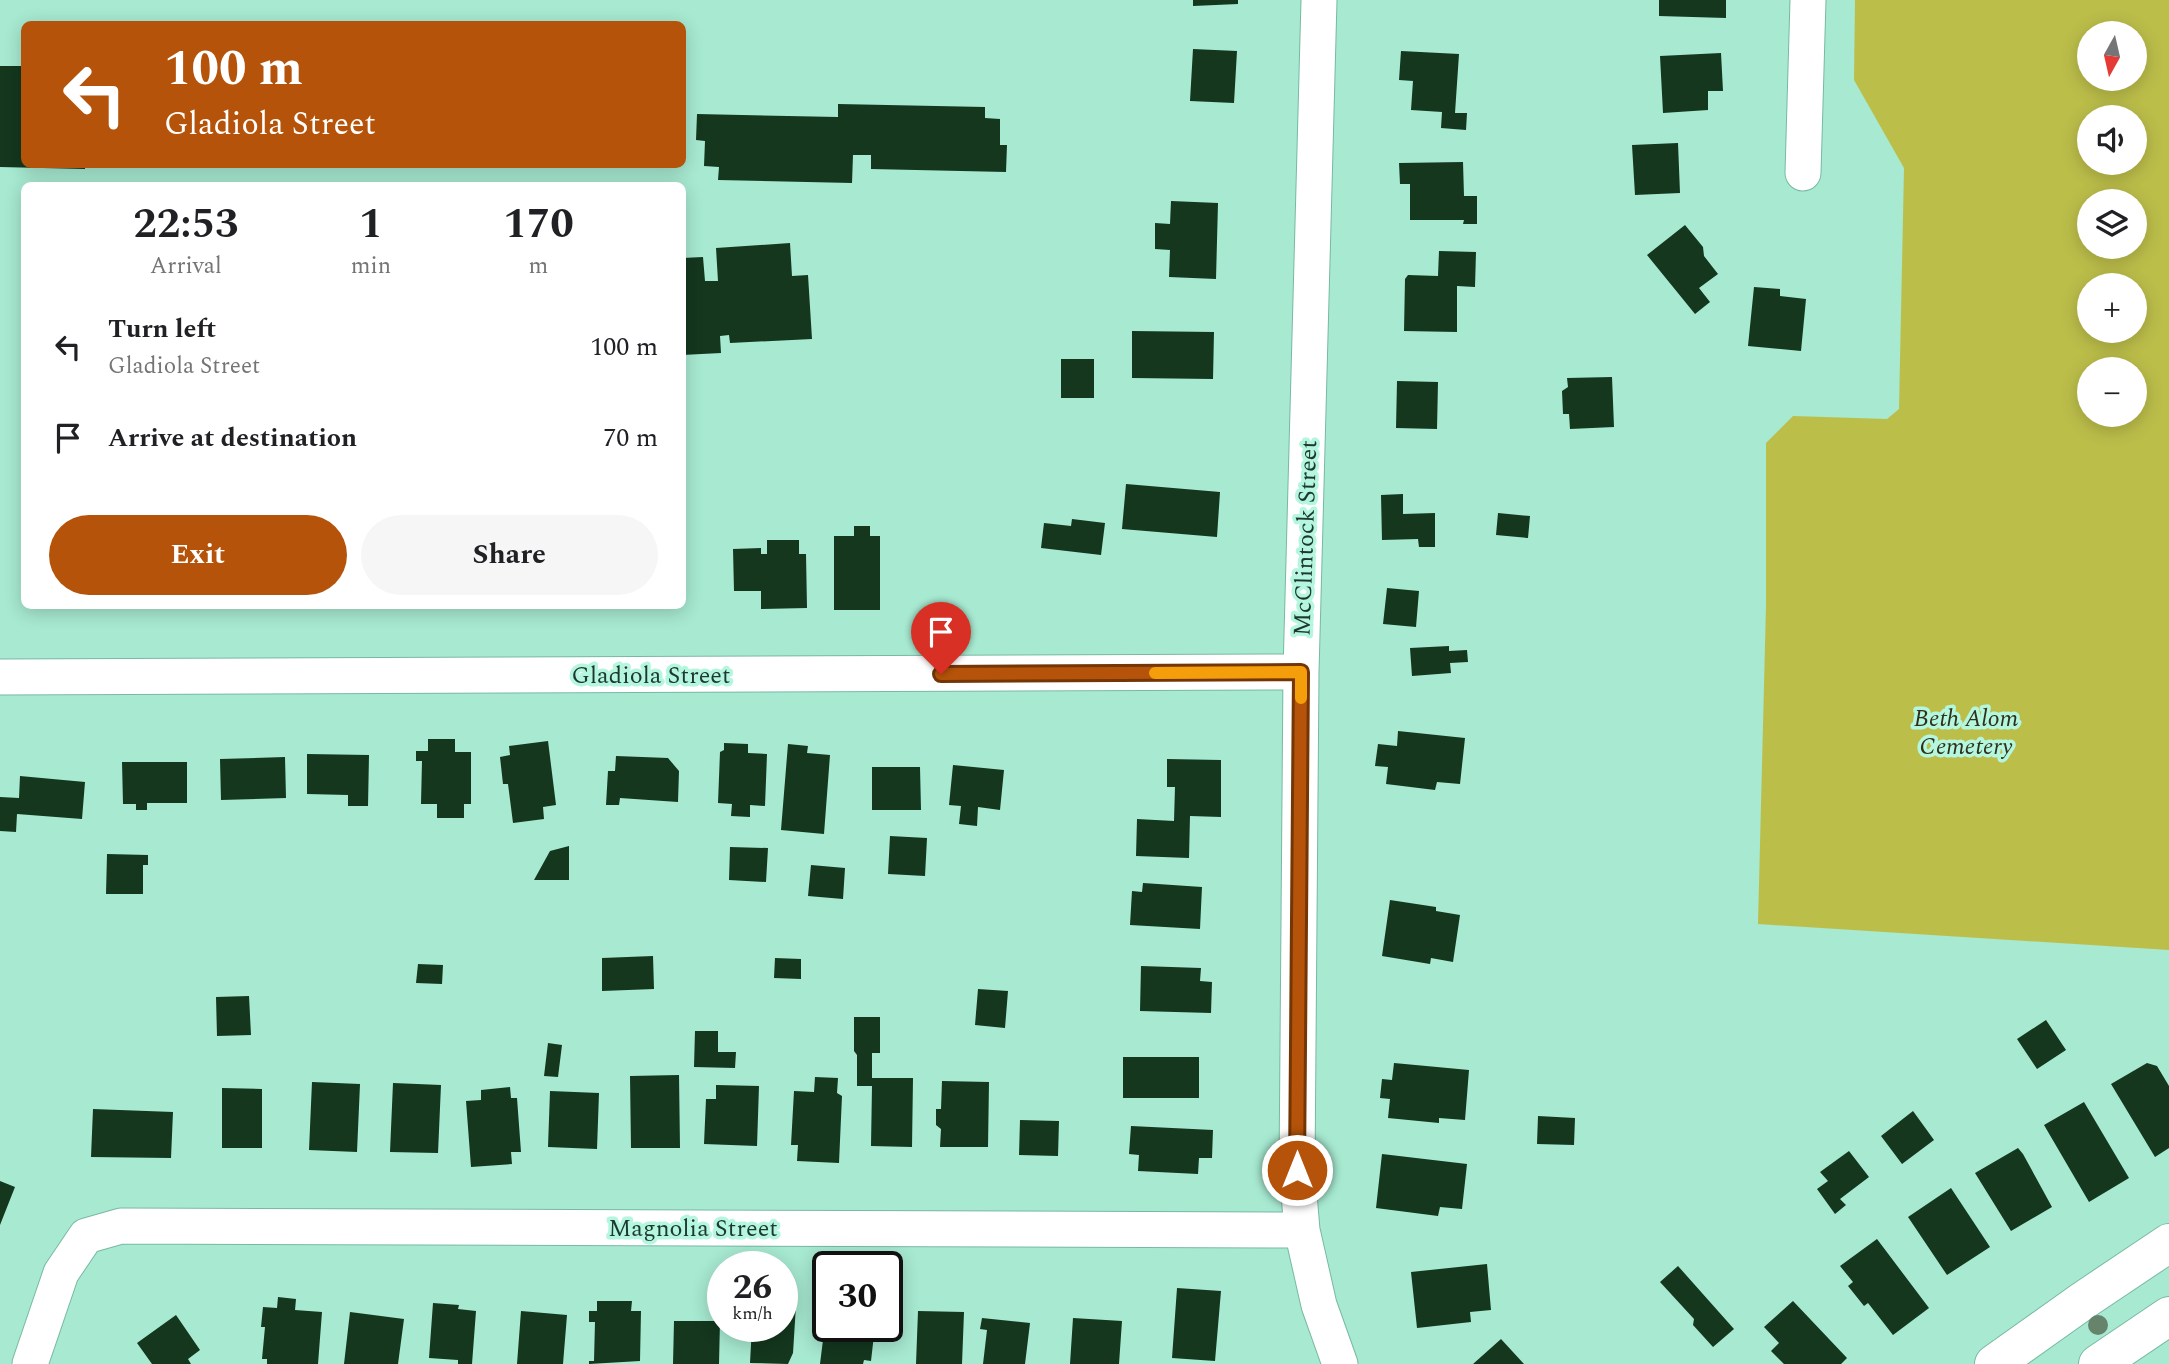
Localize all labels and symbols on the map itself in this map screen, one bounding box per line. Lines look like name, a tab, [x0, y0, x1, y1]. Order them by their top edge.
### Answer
north arrow	[2077, 21, 2147, 91]
street label: McClintock Street	[1285, 440, 1327, 637]
pin	[911, 602, 971, 674]
street label: Gladiola Street	[572, 658, 730, 694]
park label: Beth Alom Cemetery	[1914, 701, 2019, 765]
position arrow	[1260, 1133, 1334, 1207]
street label: Magnolia Street	[608, 1211, 778, 1247]
speed limit sign: 30	[812, 1251, 903, 1342]

